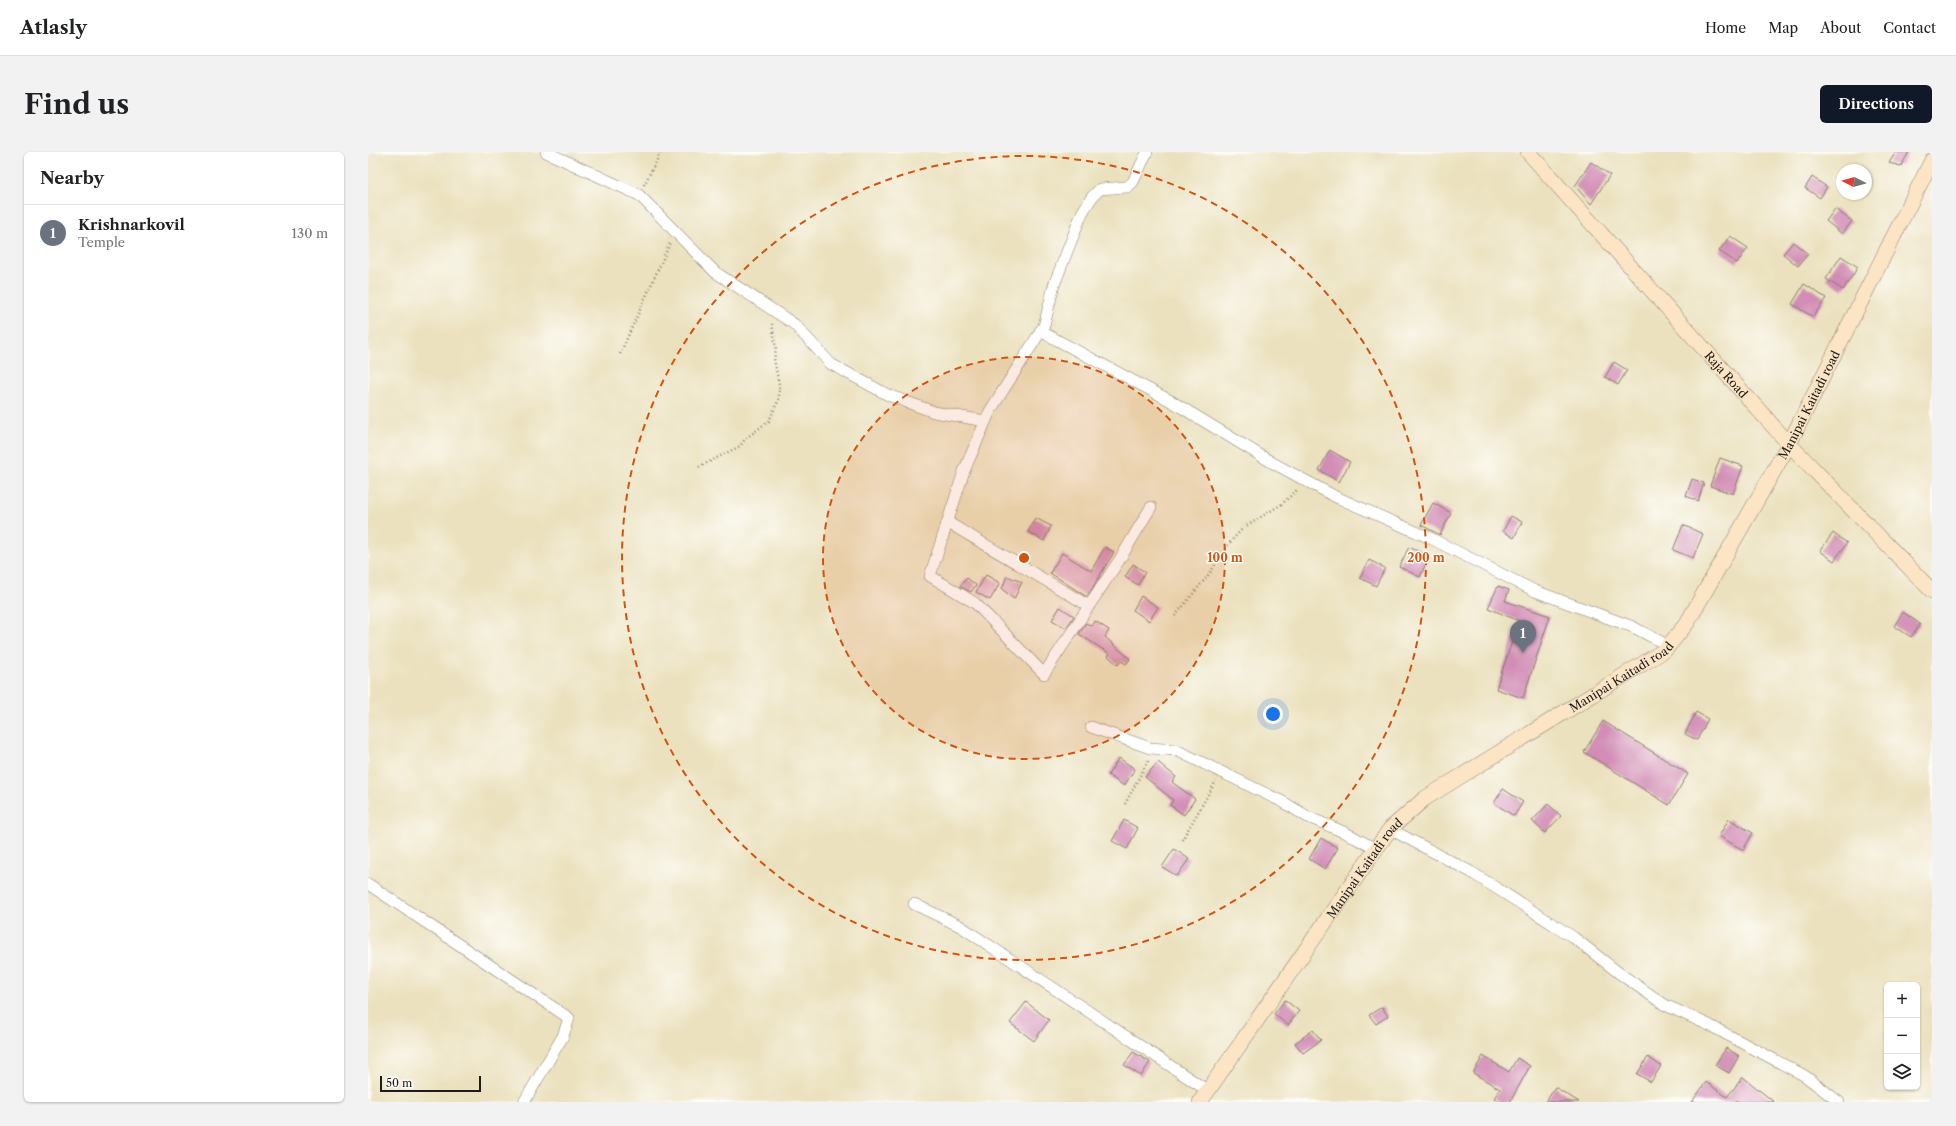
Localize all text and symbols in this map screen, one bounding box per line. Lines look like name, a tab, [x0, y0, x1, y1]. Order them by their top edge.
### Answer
text: Atlasly	[20, 16, 87, 39]
text: Home	[1705, 19, 1746, 37]
text: Map	[1768, 19, 1798, 37]
text: About	[1820, 19, 1861, 37]
text: Contact	[1883, 19, 1936, 37]
button: Directions	[1820, 85, 1932, 123]
text: Find us	[24, 87, 129, 121]
north arrow	[1836, 164, 1872, 200]
text: Nearby	[40, 168, 104, 188]
text: Krishnarkovil	[78, 215, 185, 234]
text: 1	[50, 225, 56, 241]
text: 130 m	[292, 225, 328, 241]
text: Temple	[78, 234, 125, 250]
street label: Manipai Kaitadi road	[1774, 347, 1843, 462]
street label: Raja Road	[1702, 348, 1752, 401]
text: 100 m	[1207, 550, 1243, 565]
text: 200 m	[1407, 550, 1445, 565]
centre of rings	[1017, 551, 1031, 565]
pin: 1	[1510, 620, 1536, 653]
street label: Manipai Kaitadi road	[1566, 638, 1677, 715]
your location	[1263, 704, 1283, 724]
street label: Manipai Kaitadi road	[1323, 814, 1406, 921]
map controls	[1884, 982, 1920, 1090]
button: +	[1884, 982, 1920, 1018]
button: −	[1884, 1018, 1920, 1054]
button: layers	[1884, 1054, 1920, 1090]
scale bar	[380, 1074, 481, 1093]
text: 50 m	[386, 1076, 412, 1090]

